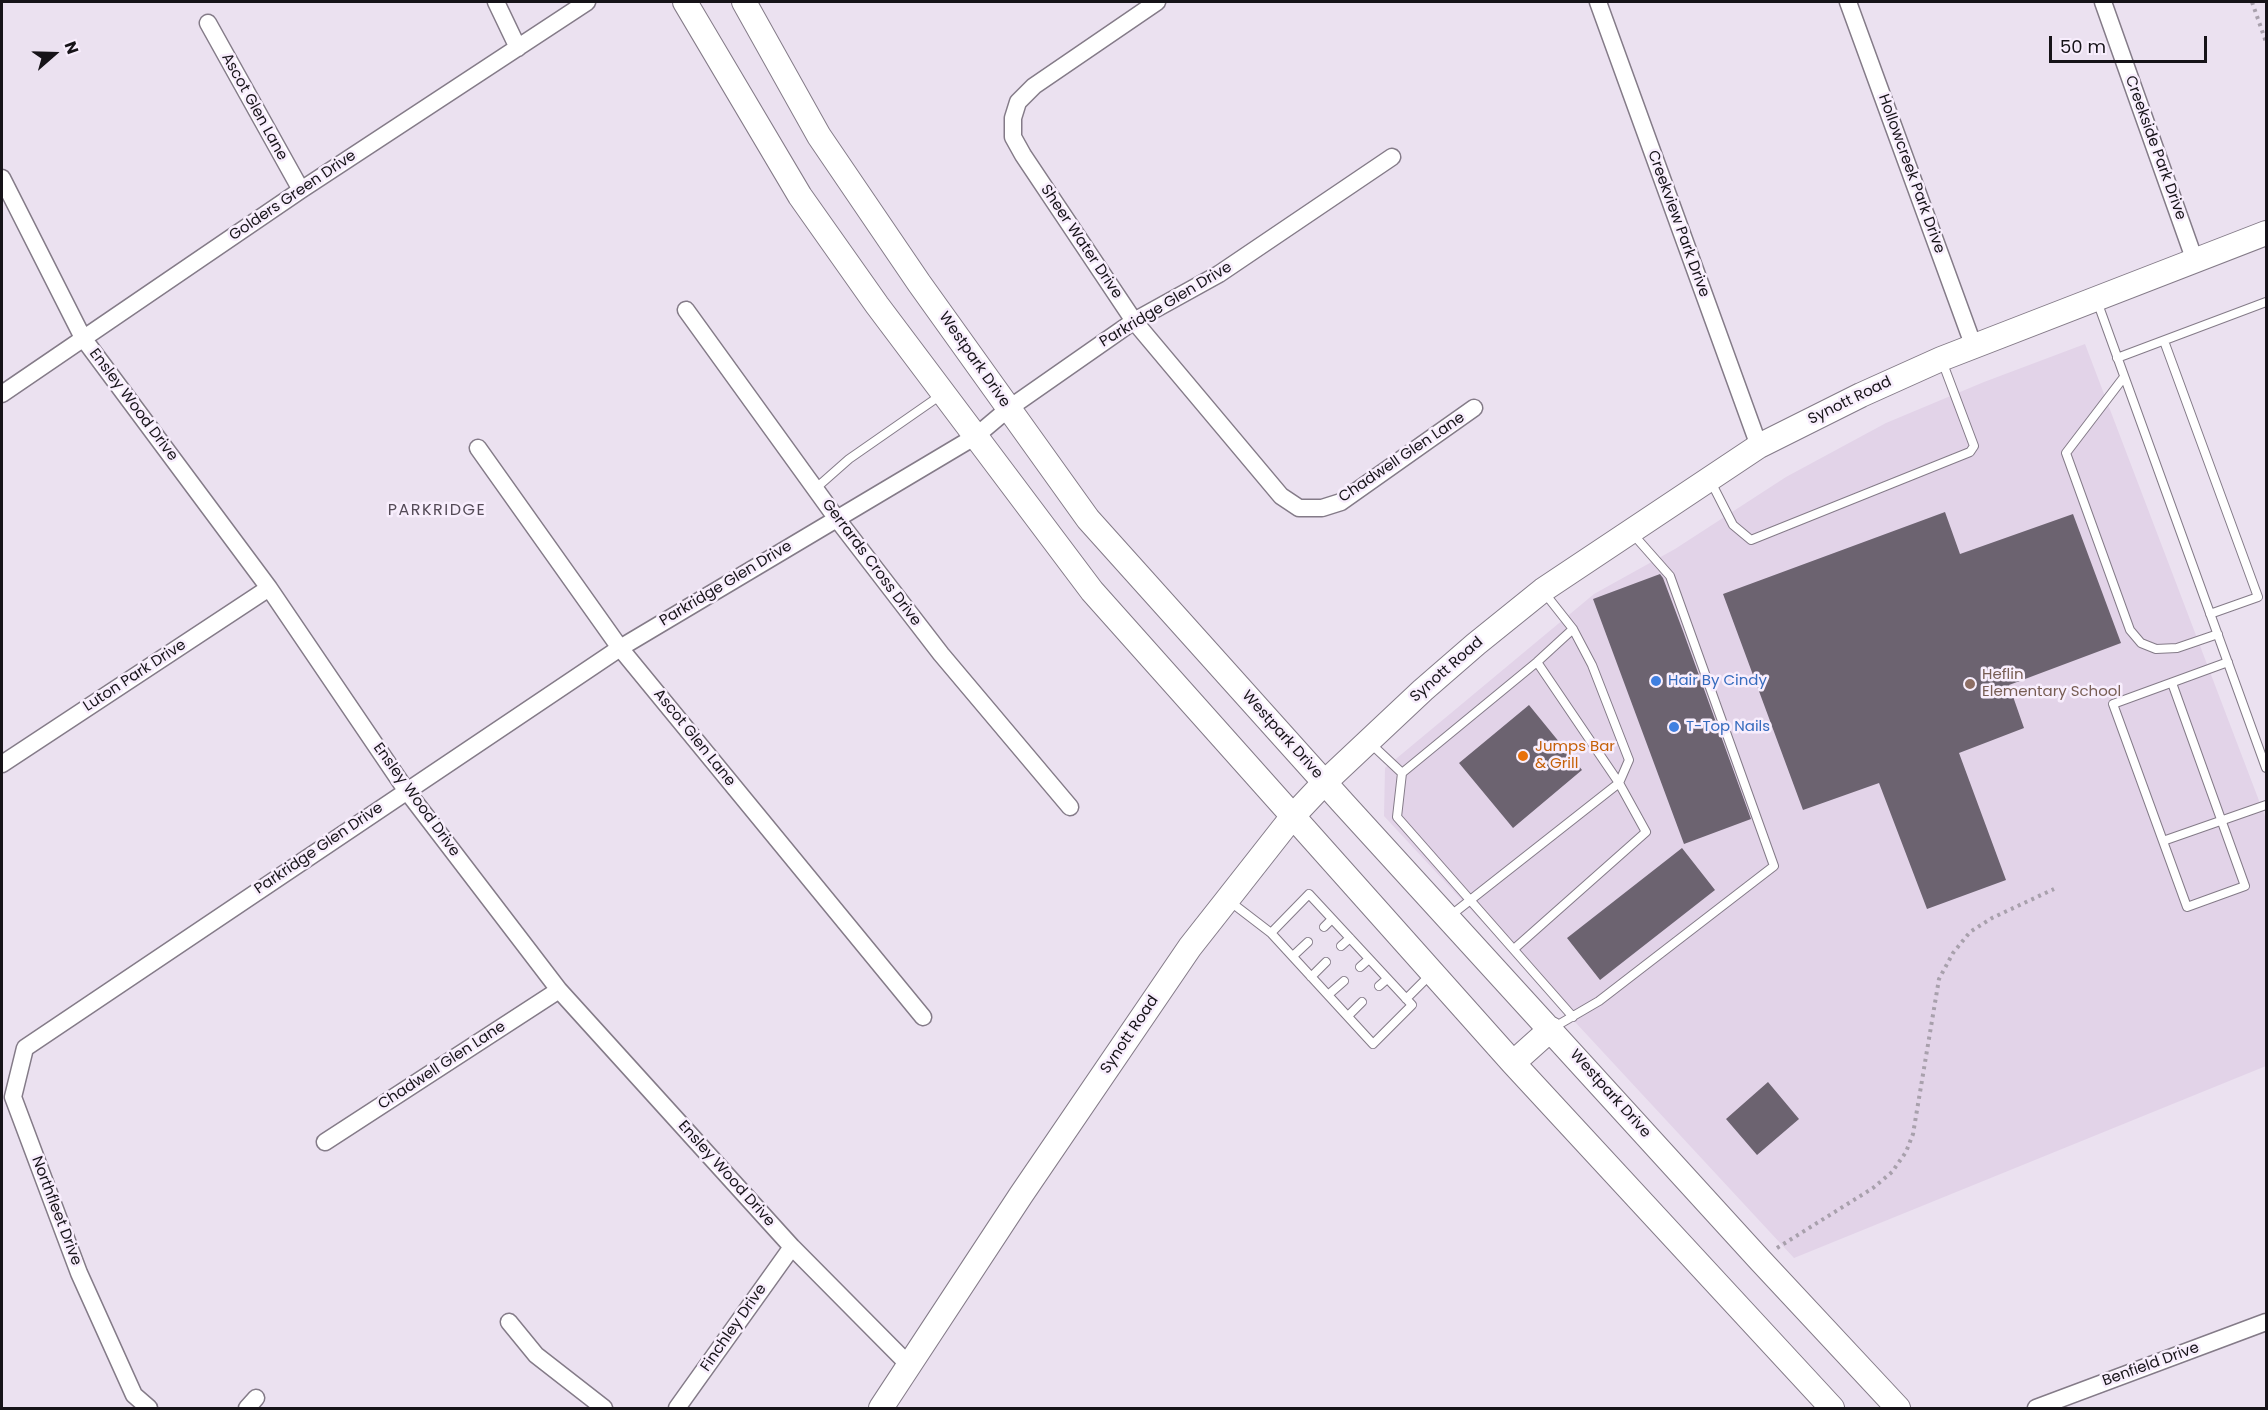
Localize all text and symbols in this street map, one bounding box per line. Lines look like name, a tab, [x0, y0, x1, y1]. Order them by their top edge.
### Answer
north arrow	[24, 24, 84, 84]
scale bar	[2052, 24, 2210, 62]
text: 50 m	[2060, 34, 2106, 59]
text: N	[59, 38, 84, 57]
street label: Ascot Glen Lane	[217, 50, 291, 164]
street label: Creekside Park Drive	[2121, 73, 2189, 223]
street label: Hollowcreek Park Drive	[1874, 92, 1948, 256]
street label: Golders Green Drive	[226, 147, 360, 245]
street label: Creekview Park Drive	[1643, 148, 1713, 300]
street label: Sheer Water Drive	[1036, 182, 1126, 302]
street label: Parkridge Glen Drive	[1097, 258, 1235, 352]
street label: Westpark Drive	[934, 309, 1014, 411]
street label: Ensley Wood Drive	[85, 345, 181, 465]
street label: Synott Road	[1805, 373, 1895, 429]
street label: Chadwell Glen Lane	[1336, 409, 1468, 507]
street label: Gerrards Cross Drive	[817, 496, 925, 630]
district label: PARKRIDGE	[388, 501, 486, 521]
street label: Parkridge Glen Drive	[657, 537, 795, 631]
street label: Synott Road	[1407, 634, 1487, 706]
street label: Luton Park Drive	[80, 636, 190, 716]
place label: Heflin Elementary School	[1982, 666, 2121, 701]
place label: Hair By Cindy	[1668, 672, 1767, 690]
marker: Hair By Cindy	[1649, 674, 1663, 688]
marker: Heflin Elementary School	[1963, 677, 1977, 691]
street label: Ascot Glen Lane	[649, 686, 739, 790]
street label: Westpark Drive	[1238, 687, 1326, 783]
place label: T-Top Nails	[1686, 718, 1770, 736]
marker: T-Top Nails	[1667, 720, 1681, 734]
place label: Jumps Bar & Grill	[1535, 738, 1615, 773]
street label: Ensley Wood Drive	[369, 740, 463, 860]
marker: Jumps Bar & Grill	[1516, 749, 1530, 763]
street label: Parkridge Glen Drive	[251, 799, 387, 899]
street label: Synott Road	[1097, 993, 1163, 1077]
street label: Chadwell Glen Lane	[375, 1018, 509, 1114]
street label: Westpark Drive	[1566, 1046, 1654, 1142]
street label: Ensley Wood Drive	[674, 1117, 778, 1231]
street label: Northfleet Drive	[27, 1154, 85, 1268]
street label: Finchley Drive	[697, 1281, 771, 1375]
street label: Benfield Drive	[2100, 1339, 2202, 1391]

